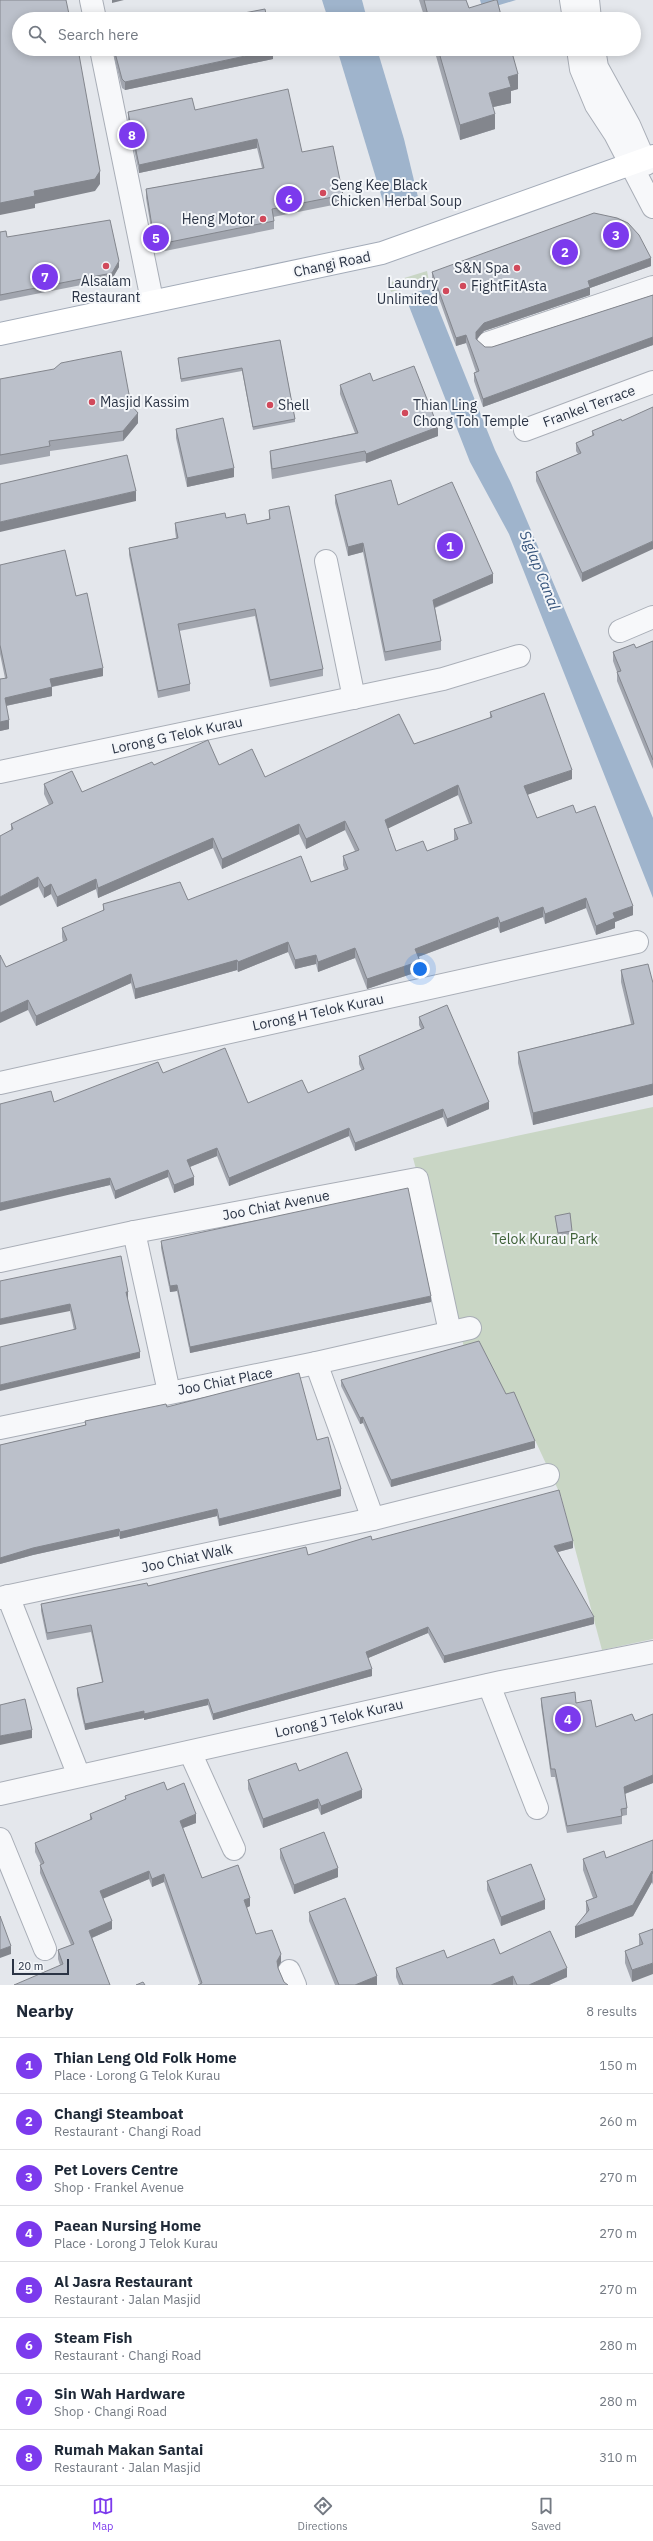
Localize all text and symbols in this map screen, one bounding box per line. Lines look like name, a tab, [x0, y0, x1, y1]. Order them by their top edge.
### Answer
search box	[12, 12, 641, 56]
icon: search	[26, 23, 48, 45]
text: Search here	[58, 25, 138, 44]
pin: 8	[119, 120, 145, 150]
place label: Seng Kee Black Chicken Herbal Soup	[331, 176, 462, 210]
pin: 6	[276, 184, 302, 214]
marker: Seng Kee Black Chicken Herbal Soup	[318, 188, 328, 198]
place label: Heng Motor	[182, 210, 255, 228]
marker: Heng Motor	[258, 214, 268, 224]
pin: 3	[603, 220, 629, 250]
pin: 5	[143, 223, 169, 253]
pin: 2	[552, 237, 578, 267]
street label: Changi Road	[292, 247, 372, 281]
place label: S&N Spa	[454, 259, 510, 277]
marker: Alsalam Restaurant	[101, 261, 111, 271]
pin: 7	[32, 262, 58, 292]
marker: S&N Spa	[512, 263, 522, 273]
place label: Alsalam Restaurant	[72, 272, 141, 306]
place label: Laundry Unlimited	[377, 274, 438, 308]
place label: FightFitAsta	[471, 277, 548, 295]
marker: FightFitAsta	[458, 281, 468, 291]
marker: Laundry Unlimited	[441, 286, 451, 296]
street label: Frankel Terrace	[540, 381, 638, 431]
place label: Masjid Kassim	[100, 393, 190, 411]
place label: Shell	[278, 396, 310, 414]
place label: Thian Ling Chong Toh Temple	[413, 396, 529, 430]
marker: Masjid Kassim	[87, 397, 97, 407]
marker: Shell	[265, 400, 275, 410]
marker: Thian Ling Chong Toh Temple	[400, 408, 410, 418]
water label: Siglap Canal	[515, 528, 565, 612]
pin: 1	[437, 531, 463, 561]
street label: Lorong G Telok Kurau	[110, 712, 244, 758]
your location	[410, 959, 430, 979]
street label: Lorong H Telok Kurau	[251, 989, 385, 1035]
street label: Joo Chiat Avenue	[221, 1186, 331, 1224]
park label: Telok Kurau Park	[492, 1230, 599, 1248]
street label: Joo Chiat Place	[176, 1363, 274, 1399]
street label: Joo Chiat Walk	[140, 1539, 235, 1576]
street label: Lorong J Telok Kurau	[273, 1694, 405, 1742]
pin: 4	[555, 1704, 581, 1734]
scale bar	[12, 1957, 69, 1976]
text: 20 m	[18, 1959, 43, 1973]
text: Nearby	[16, 2000, 74, 2022]
text: 8 results	[586, 2003, 637, 2020]
text: Thian Leng Old Folk Home	[54, 2048, 237, 2067]
text: 1	[25, 2057, 33, 2074]
text: 150 m	[599, 2057, 637, 2074]
text: Place · Lorong G Telok Kurau	[54, 2067, 220, 2084]
text: Changi Steamboat	[54, 2104, 183, 2123]
text: 2	[25, 2113, 33, 2130]
text: 260 m	[599, 2113, 637, 2130]
text: Restaurant · Changi Road	[54, 2123, 201, 2140]
text: Pet Lovers Centre	[54, 2160, 178, 2179]
text: 3	[25, 2169, 33, 2186]
text: 270 m	[599, 2169, 637, 2186]
text: Shop · Frankel Avenue	[54, 2179, 184, 2196]
text: Paean Nursing Home	[54, 2216, 201, 2235]
text: 4	[25, 2225, 33, 2242]
text: 270 m	[599, 2225, 637, 2242]
text: Place · Lorong J Telok Kurau	[54, 2235, 218, 2252]
text: Al Jasra Restaurant	[54, 2272, 193, 2291]
text: 5	[25, 2281, 33, 2298]
text: 270 m	[599, 2281, 637, 2298]
text: Restaurant · Jalan Masjid	[54, 2291, 201, 2308]
text: Steam Fish	[54, 2328, 132, 2347]
text: 6	[25, 2337, 33, 2354]
text: 280 m	[599, 2337, 637, 2354]
text: Restaurant · Changi Road	[54, 2347, 201, 2364]
text: Sin Wah Hardware	[54, 2384, 185, 2403]
text: 7	[25, 2393, 33, 2410]
text: 280 m	[599, 2393, 637, 2410]
text: Shop · Changi Road	[54, 2403, 167, 2420]
text: Rumah Makan Santai	[54, 2440, 203, 2459]
text: 8	[25, 2449, 33, 2466]
text: 310 m	[599, 2449, 637, 2466]
text: Restaurant · Jalan Masjid	[54, 2459, 201, 2476]
tab: Map	[92, 2495, 114, 2533]
tab: Directions	[298, 2495, 348, 2533]
tab: Saved	[531, 2495, 561, 2533]

